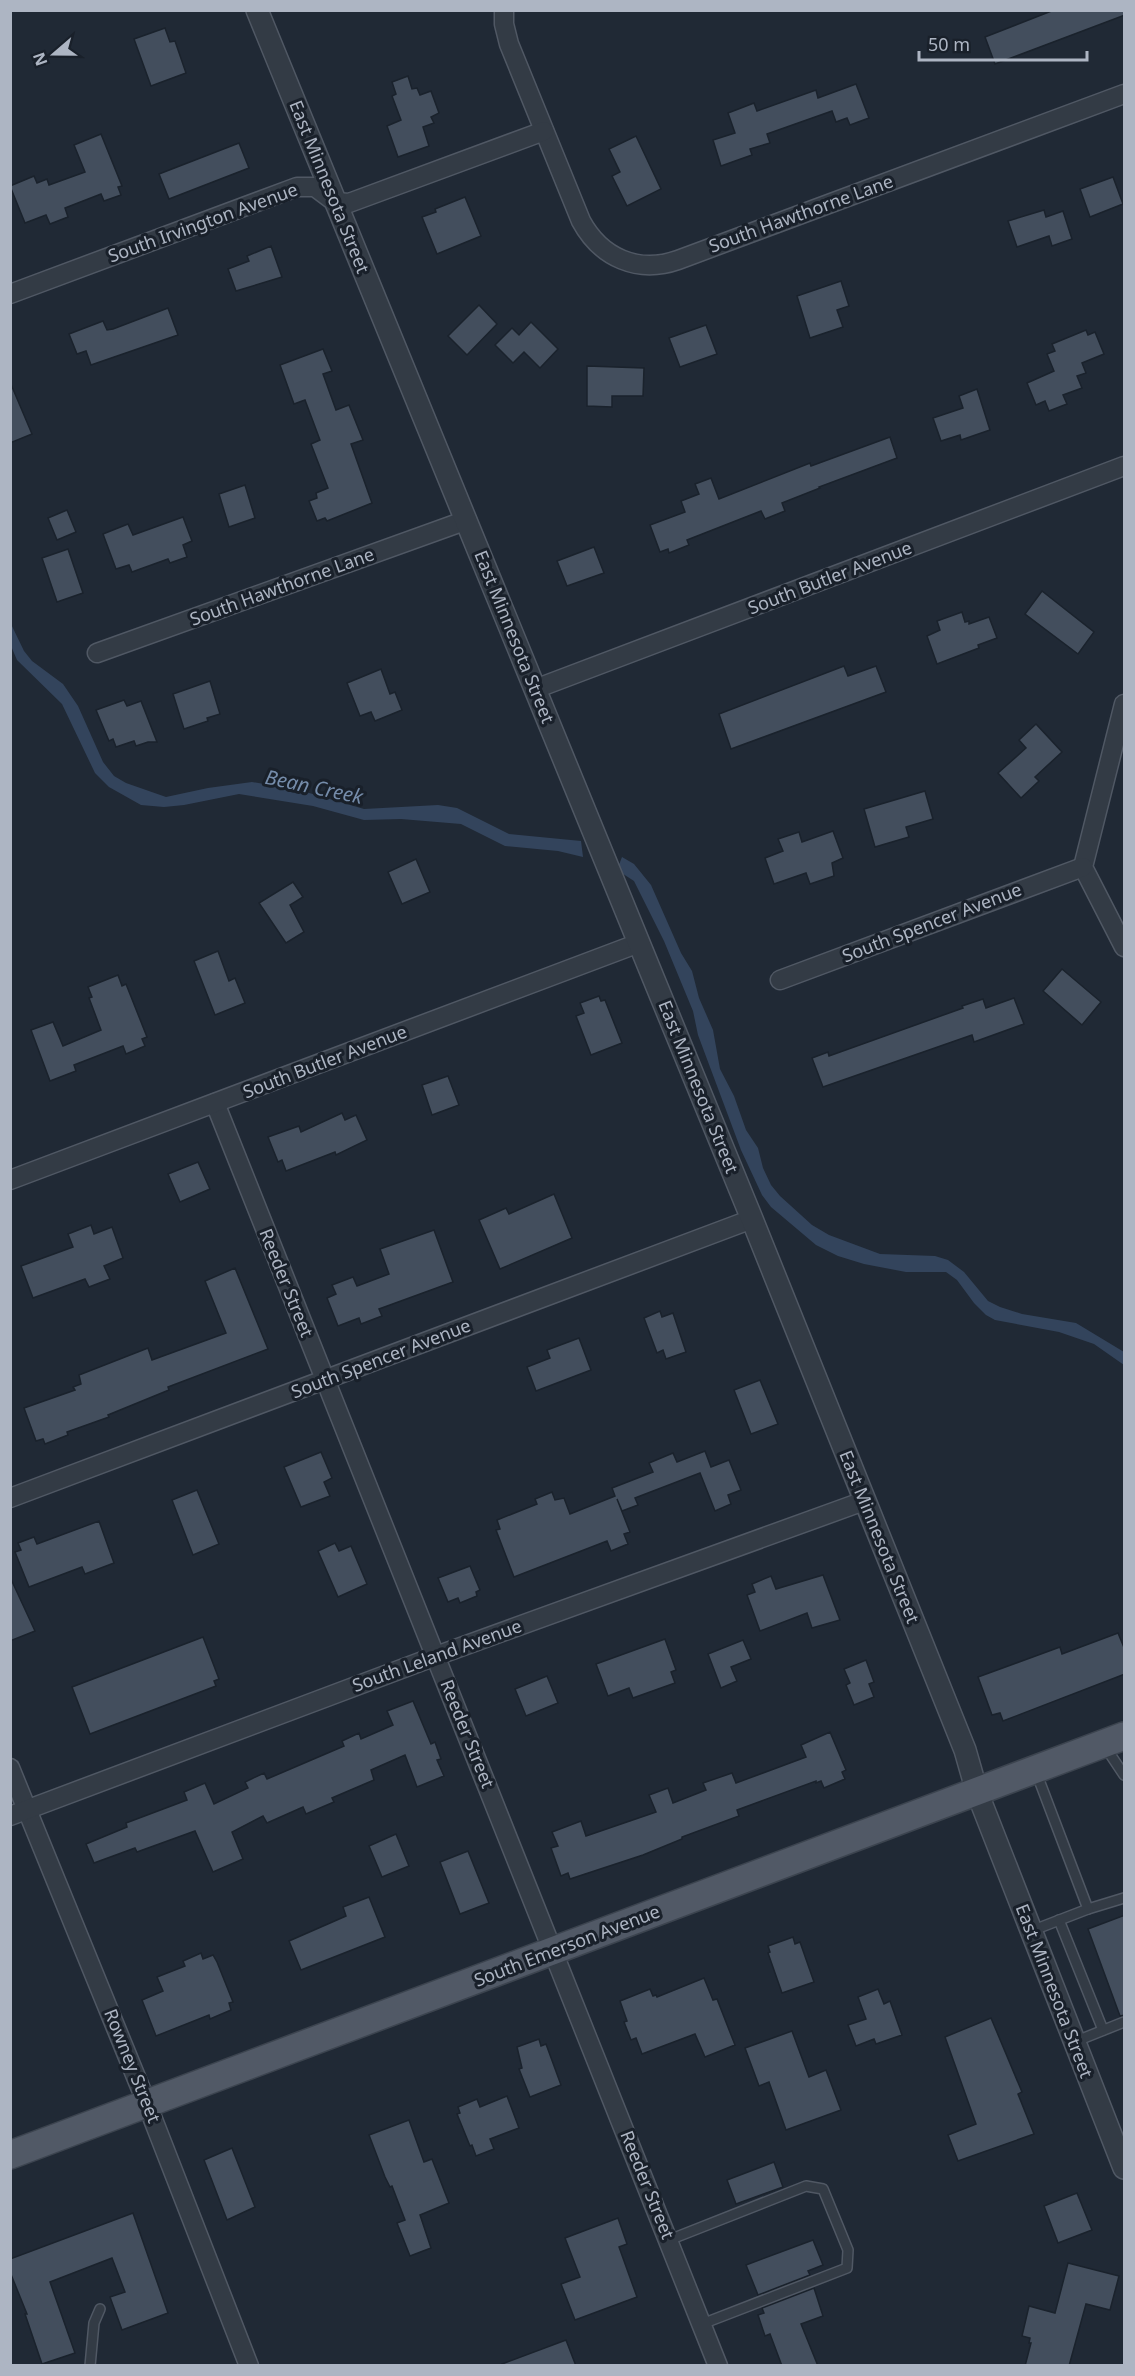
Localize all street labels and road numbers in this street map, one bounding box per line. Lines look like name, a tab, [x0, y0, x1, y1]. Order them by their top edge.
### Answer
street label: East Minnesota Street	[284, 97, 376, 277]
street label: South Hawthorne Lane	[705, 169, 896, 258]
street label: South Irvington Avenue	[105, 177, 301, 268]
street label: South Butler Avenue	[744, 535, 915, 619]
street label: South Hawthorne Lane	[186, 542, 377, 631]
street label: East Minnesota Street	[469, 547, 561, 727]
street label: South Spencer Avenue	[838, 877, 1025, 967]
street label: East Minnesota Street	[653, 997, 745, 1177]
street label: South Butler Avenue	[239, 1019, 410, 1103]
street label: Reeder Street	[254, 1225, 320, 1341]
street label: South Spencer Avenue	[287, 1313, 474, 1403]
street label: East Minnesota Street	[834, 1447, 926, 1627]
street label: South Leland Avenue	[349, 1613, 525, 1697]
street label: Reeder Street	[435, 1676, 501, 1792]
street label: South Emerson Avenue	[470, 1899, 663, 1992]
street label: East Minnesota Street	[1011, 1900, 1099, 2081]
street label: Rowney Street	[99, 2005, 167, 2127]
street label: Reeder Street	[615, 2127, 681, 2243]

